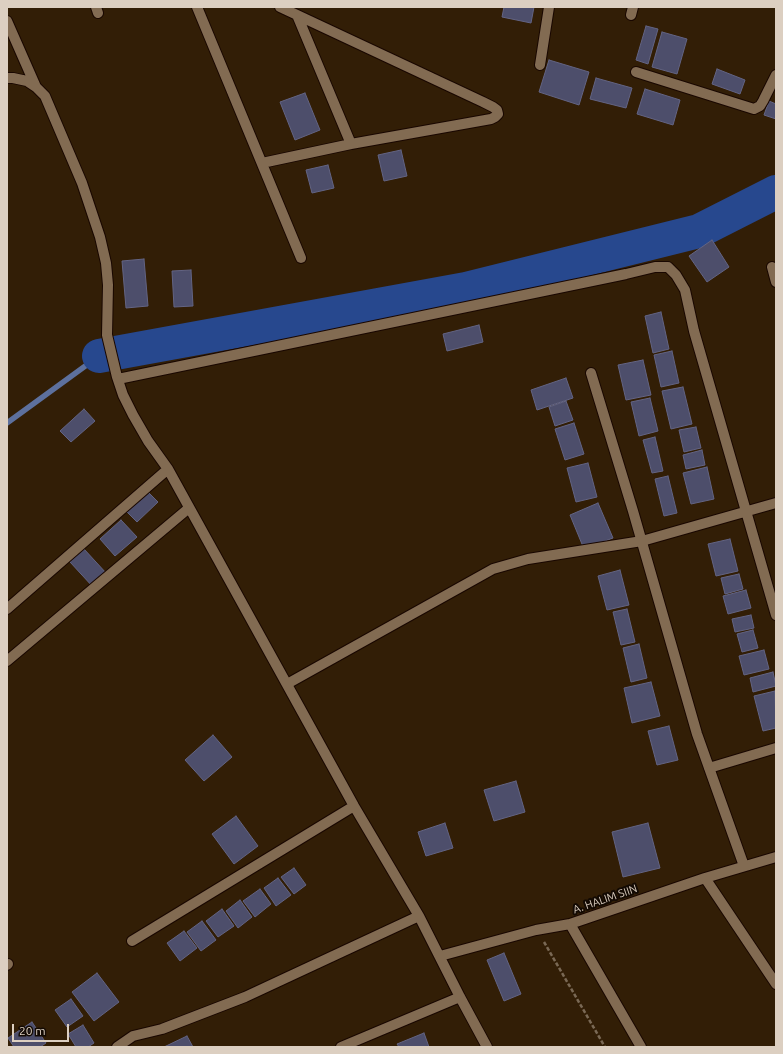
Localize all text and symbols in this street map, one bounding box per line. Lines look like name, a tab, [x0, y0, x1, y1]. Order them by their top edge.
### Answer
street label: A. HALIM SIIN	[571, 882, 639, 916]
scale bar	[14, 1016, 71, 1042]
text: 20 m	[19, 1024, 46, 1037]

